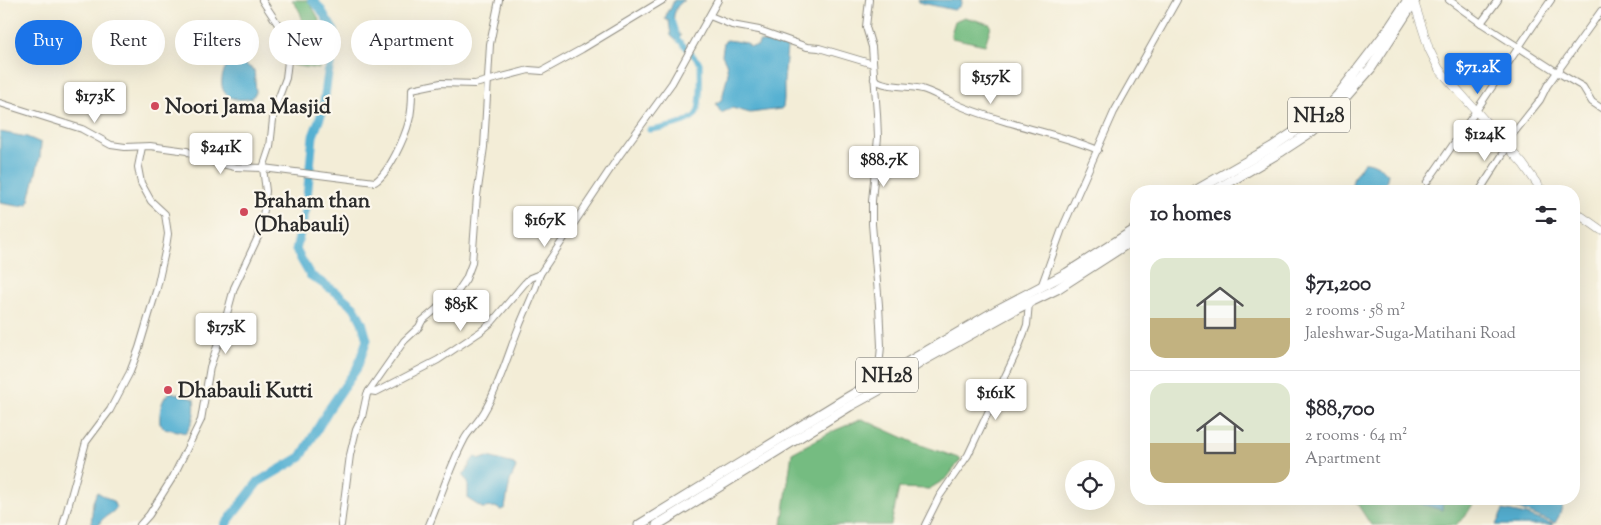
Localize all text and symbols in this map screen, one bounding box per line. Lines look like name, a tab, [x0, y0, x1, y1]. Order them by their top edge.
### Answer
chip: Buy	[15, 20, 82, 65]
chip: Rent	[92, 20, 165, 65]
chip: Filters	[175, 20, 259, 65]
chip: New	[269, 20, 341, 65]
chip: Apartment	[351, 20, 472, 65]
pin: $71.2K	[1437, 52, 1519, 95]
text: $71.2K	[1455, 57, 1501, 80]
pin: $157K	[956, 62, 1026, 105]
text: $157K	[971, 67, 1011, 90]
pin: $173K	[60, 82, 130, 124]
text: $173K	[75, 86, 115, 109]
place label: Noori Jama Masjid	[165, 93, 331, 123]
road number: NH28	[1288, 98, 1350, 132]
marker: Noori Jama Masjid	[149, 100, 161, 112]
pin: $124K	[1450, 120, 1520, 162]
text: $124K	[1464, 124, 1506, 147]
pin: $241K	[186, 132, 256, 175]
text: $241K	[200, 137, 242, 160]
pin: $88.7K	[843, 146, 925, 188]
text: $88.7K	[860, 150, 908, 173]
place label: Braham than (Dhabauli)	[254, 187, 371, 241]
text: 10 homes	[1150, 200, 1231, 230]
icon: filters	[1532, 201, 1560, 229]
marker: Braham than (Dhabauli)	[238, 206, 250, 218]
pin: $167K	[510, 206, 580, 248]
text: $167K	[524, 210, 566, 233]
text: $71,200	[1305, 270, 1371, 300]
icon: home	[1190, 278, 1250, 338]
pin: $85K	[431, 290, 491, 332]
text: $85K	[444, 294, 478, 317]
text: 2 rooms · 58 m²	[1305, 300, 1405, 323]
pin: $175K	[191, 312, 261, 355]
text: $175K	[206, 317, 246, 340]
text: Jaleshwar-Suga-Matihani Road	[1305, 323, 1516, 346]
road number: NH28	[856, 358, 918, 392]
place label: Dhabauli Kutti	[178, 377, 313, 407]
pin: $161K	[961, 378, 1031, 421]
text: $161K	[977, 383, 1015, 406]
marker: Dhabauli Kutti	[162, 384, 174, 396]
text: $88,700	[1305, 395, 1375, 425]
icon: home	[1190, 403, 1250, 463]
text: 2 rooms · 64 m²	[1305, 425, 1408, 448]
text: Apartment	[1305, 448, 1381, 471]
map controls	[1065, 460, 1115, 510]
button: locate	[1065, 460, 1115, 510]

